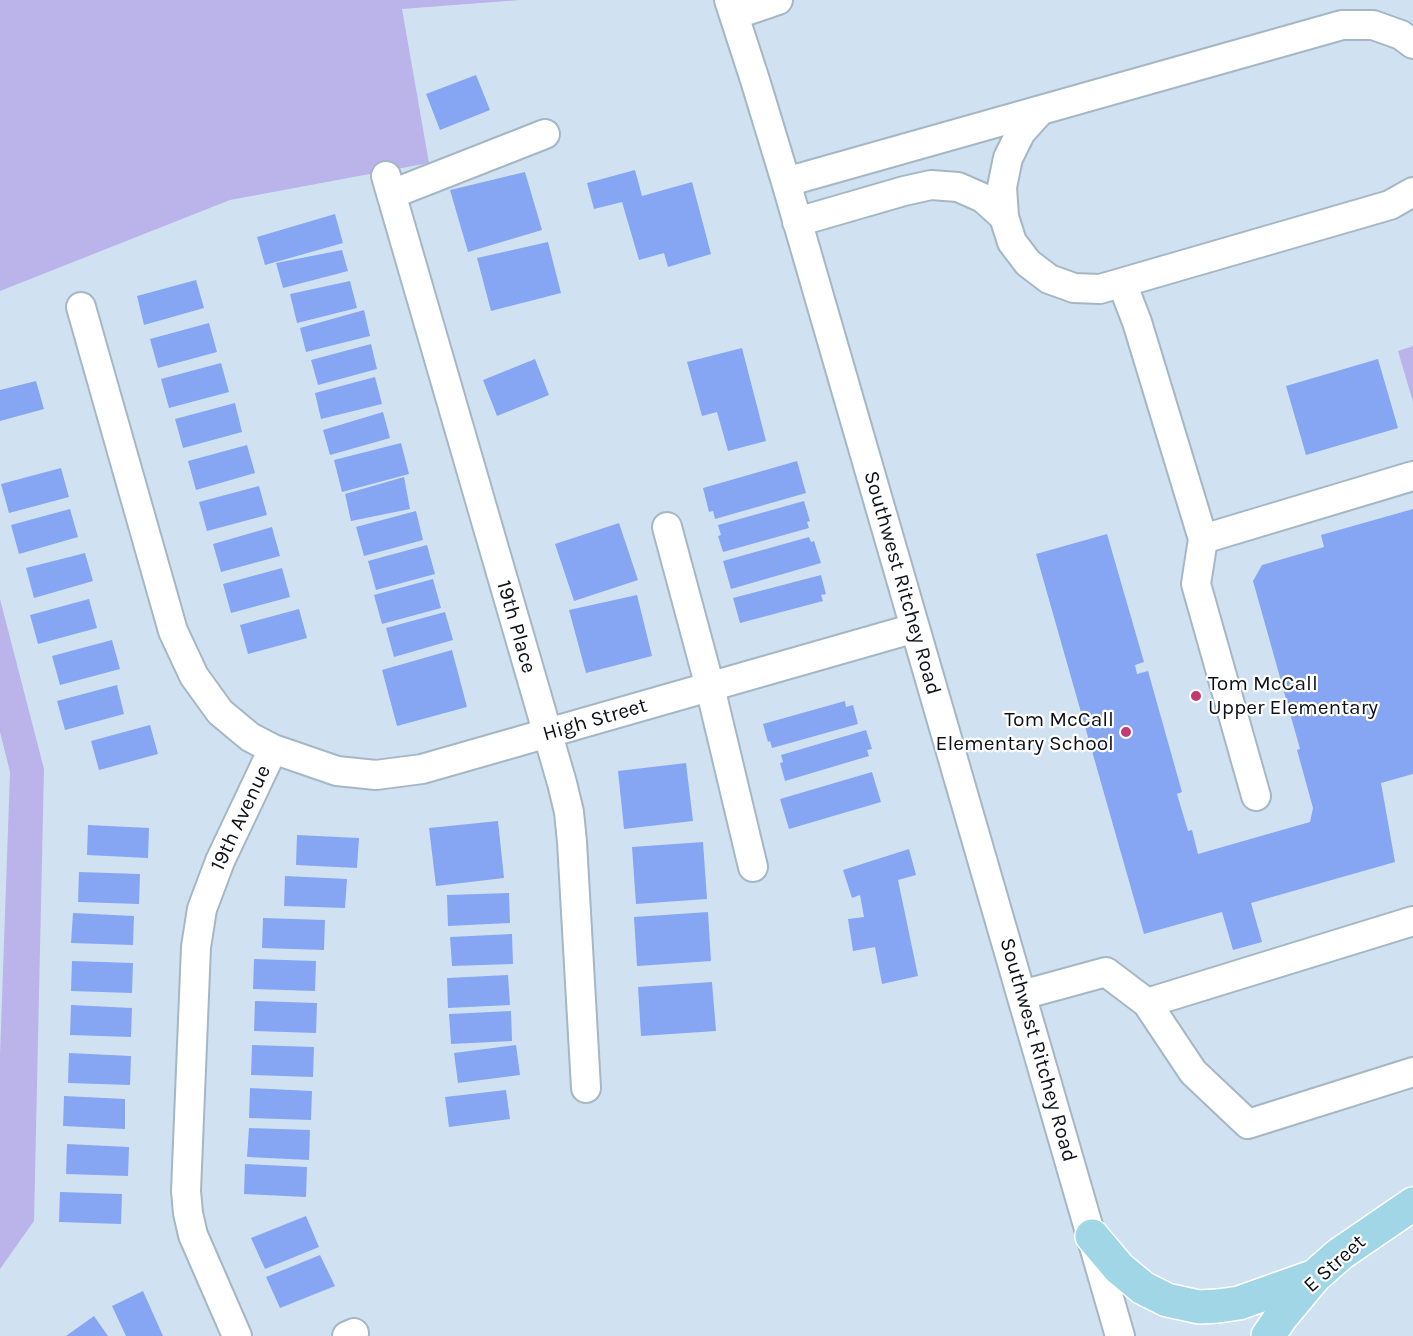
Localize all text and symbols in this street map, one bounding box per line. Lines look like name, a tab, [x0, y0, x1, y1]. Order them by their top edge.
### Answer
street label: Southwest Ritchey Road	[858, 468, 946, 698]
street label: 19th Place	[491, 578, 541, 676]
place label: Tom McCall Upper Elementary	[1208, 671, 1378, 721]
marker: Tom McCall Upper Elementary	[1189, 689, 1203, 703]
street label: High Street	[540, 693, 650, 747]
place label: Tom McCall Elementary School	[936, 707, 1114, 757]
marker: Tom McCall Elementary School	[1119, 725, 1133, 739]
street label: 19th Avenue	[206, 761, 276, 875]
street label: Southwest Ritchey Road	[994, 935, 1082, 1165]
street label: E Street	[1299, 1230, 1371, 1298]

